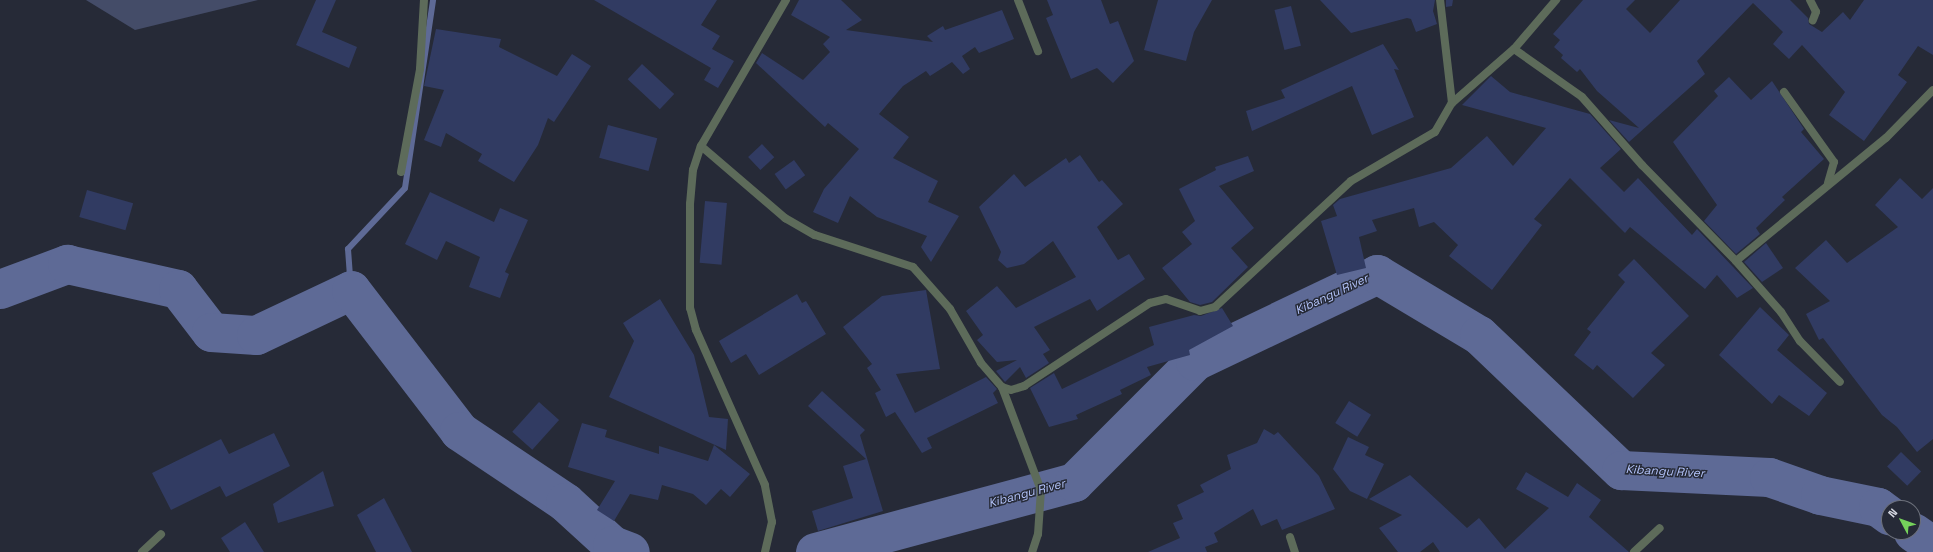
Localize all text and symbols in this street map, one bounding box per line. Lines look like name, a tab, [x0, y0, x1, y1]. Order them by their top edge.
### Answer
water label: Kibangu River	[1293, 272, 1371, 318]
water label: Kibangu River	[1625, 463, 1705, 481]
water label: Kibangu River	[987, 477, 1067, 511]
north arrow	[1881, 500, 1921, 540]
text: N	[1885, 505, 1900, 520]

